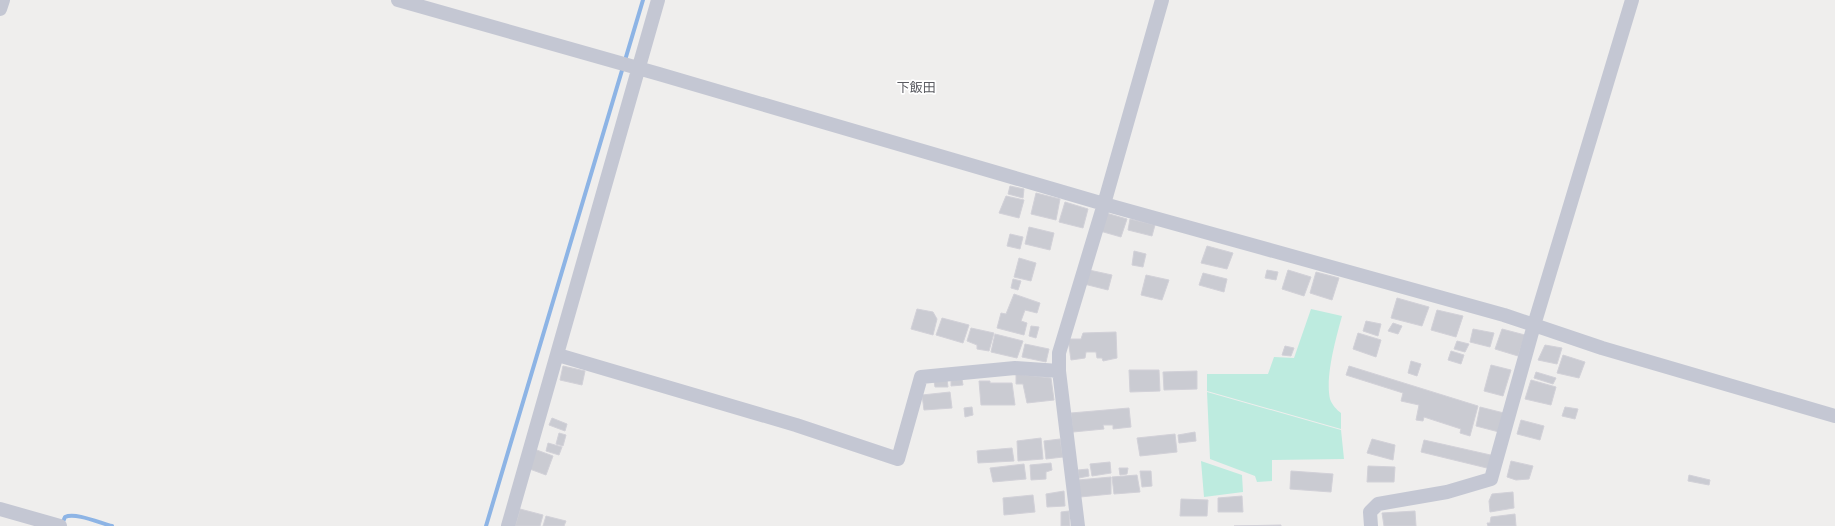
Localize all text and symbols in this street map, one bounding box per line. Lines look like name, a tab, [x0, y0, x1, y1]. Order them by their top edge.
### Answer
district label: 下飯田	[896, 79, 936, 97]

